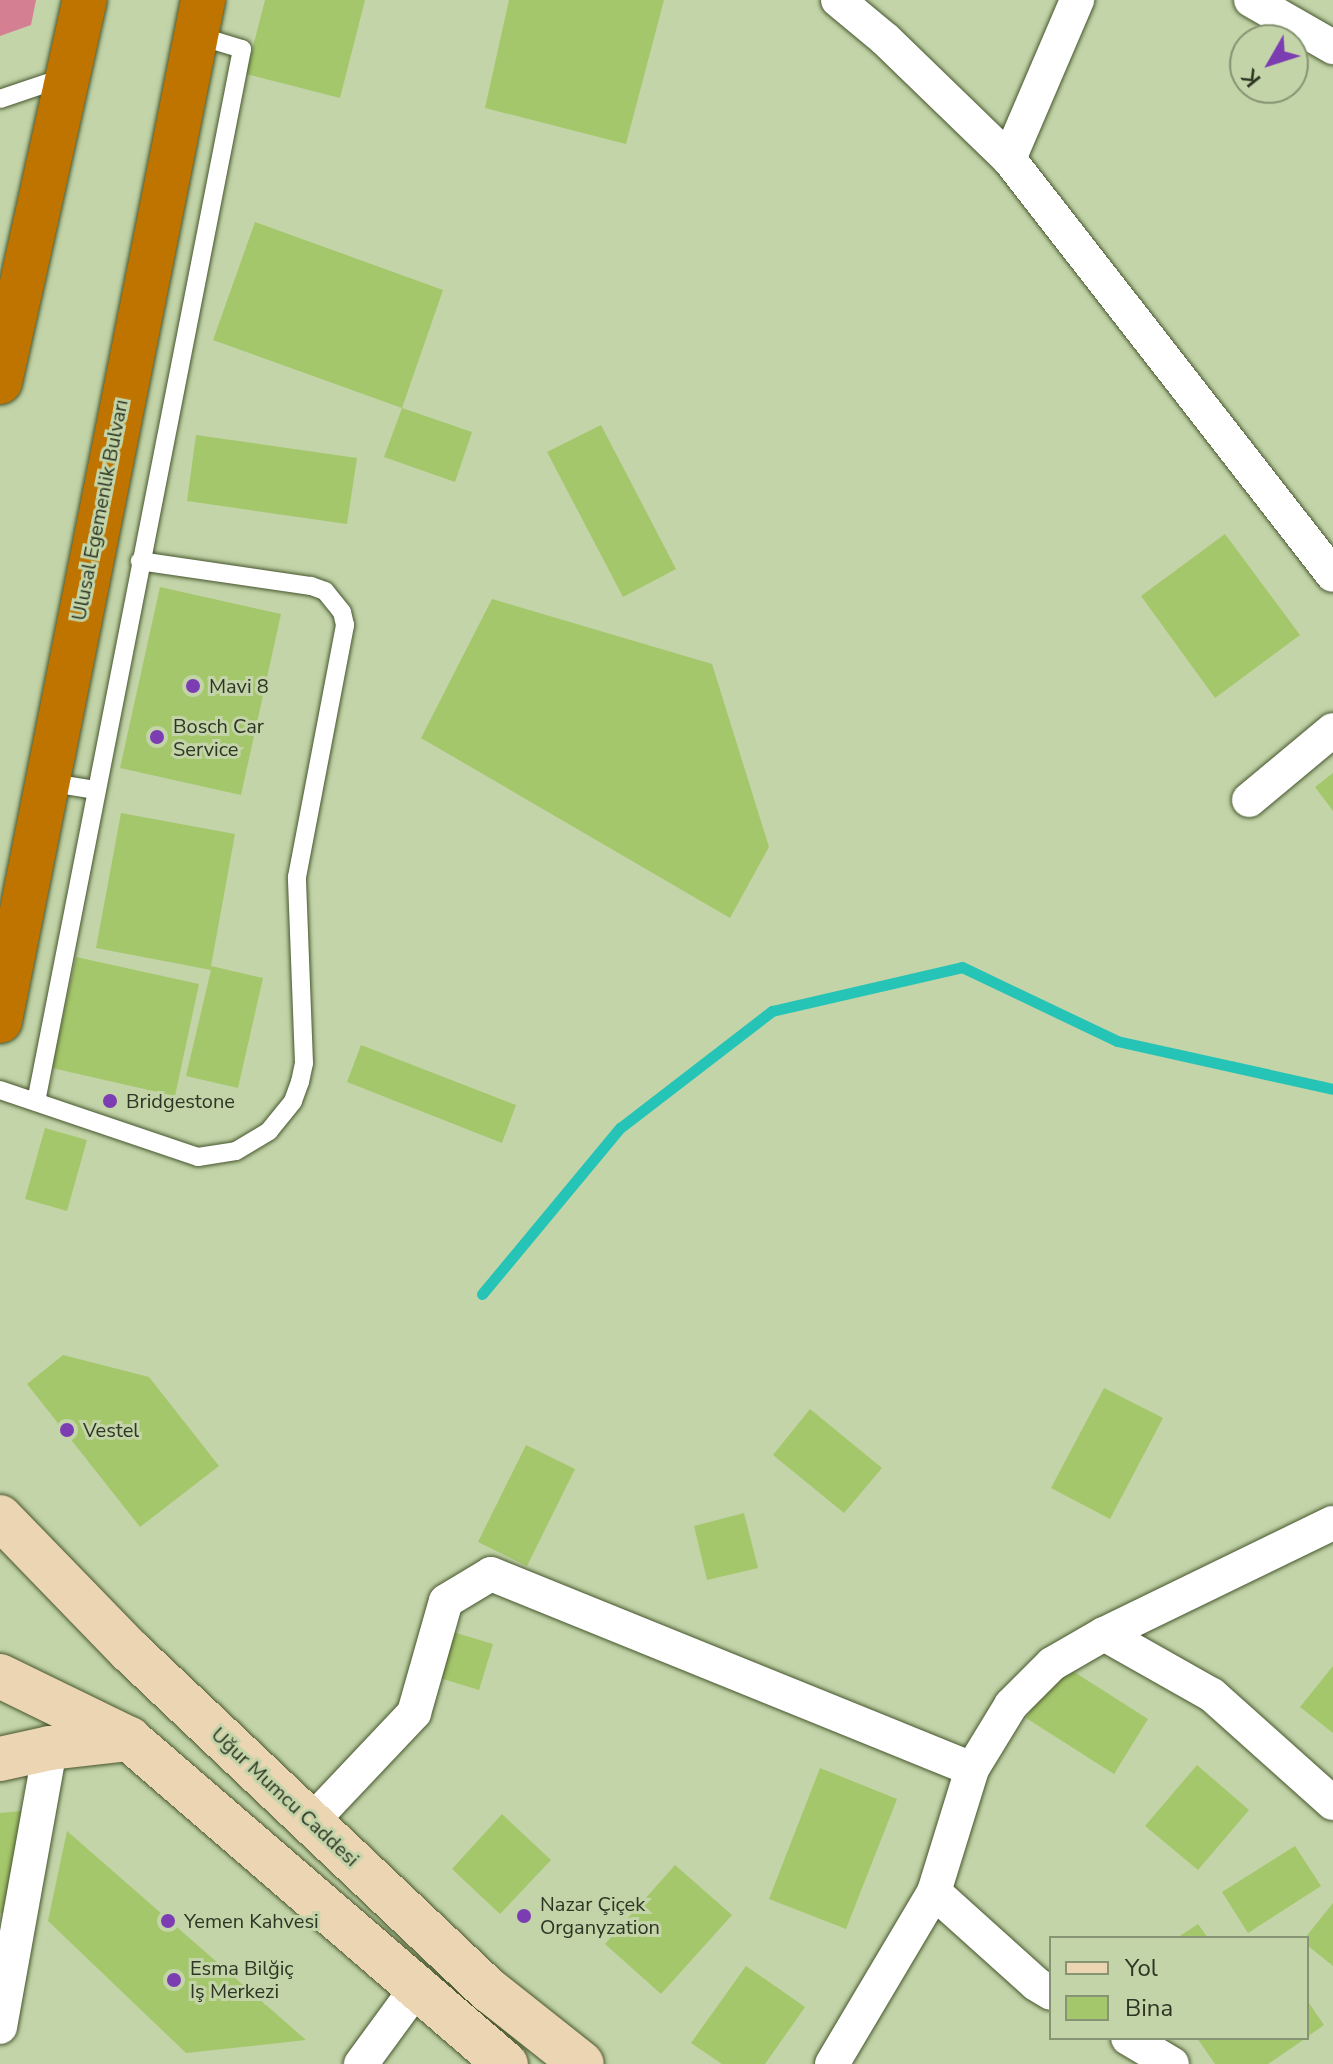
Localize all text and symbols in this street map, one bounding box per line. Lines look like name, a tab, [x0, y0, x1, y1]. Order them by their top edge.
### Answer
north arrow	[1229, 24, 1309, 104]
text: K	[1236, 63, 1268, 93]
street label: Ulusal Egemenlik Bulvarı	[67, 397, 133, 623]
place label: Mavi 8	[209, 674, 269, 698]
marker: Mavi 8	[184, 677, 202, 695]
place label: Bosch Car Service	[173, 714, 264, 761]
marker: Bosch Car Service	[148, 728, 166, 746]
place label: Bridgestone	[126, 1089, 235, 1113]
marker: Bridgestone	[101, 1092, 119, 1110]
place label: Vestel	[83, 1418, 139, 1442]
marker: Vestel	[58, 1421, 76, 1439]
street label: Uğur Mumcu Caddesi	[206, 1722, 364, 1872]
place label: Nazar Çiçek Organyzation	[540, 1892, 660, 1939]
marker: Nazar Çiçek Organyzation	[515, 1907, 533, 1925]
place label: Yemen Kahvesi	[184, 1909, 319, 1933]
marker: Yemen Kahvesi	[159, 1912, 177, 1930]
legend	[1049, 1936, 1309, 2040]
text: Yol	[1125, 1952, 1158, 1984]
place label: Esma Bilğiç Iş Merkezi	[190, 1956, 294, 2003]
marker: Esma Bilğiç Iş Merkezi	[165, 1971, 183, 1989]
text: Bina	[1125, 1992, 1173, 2024]

